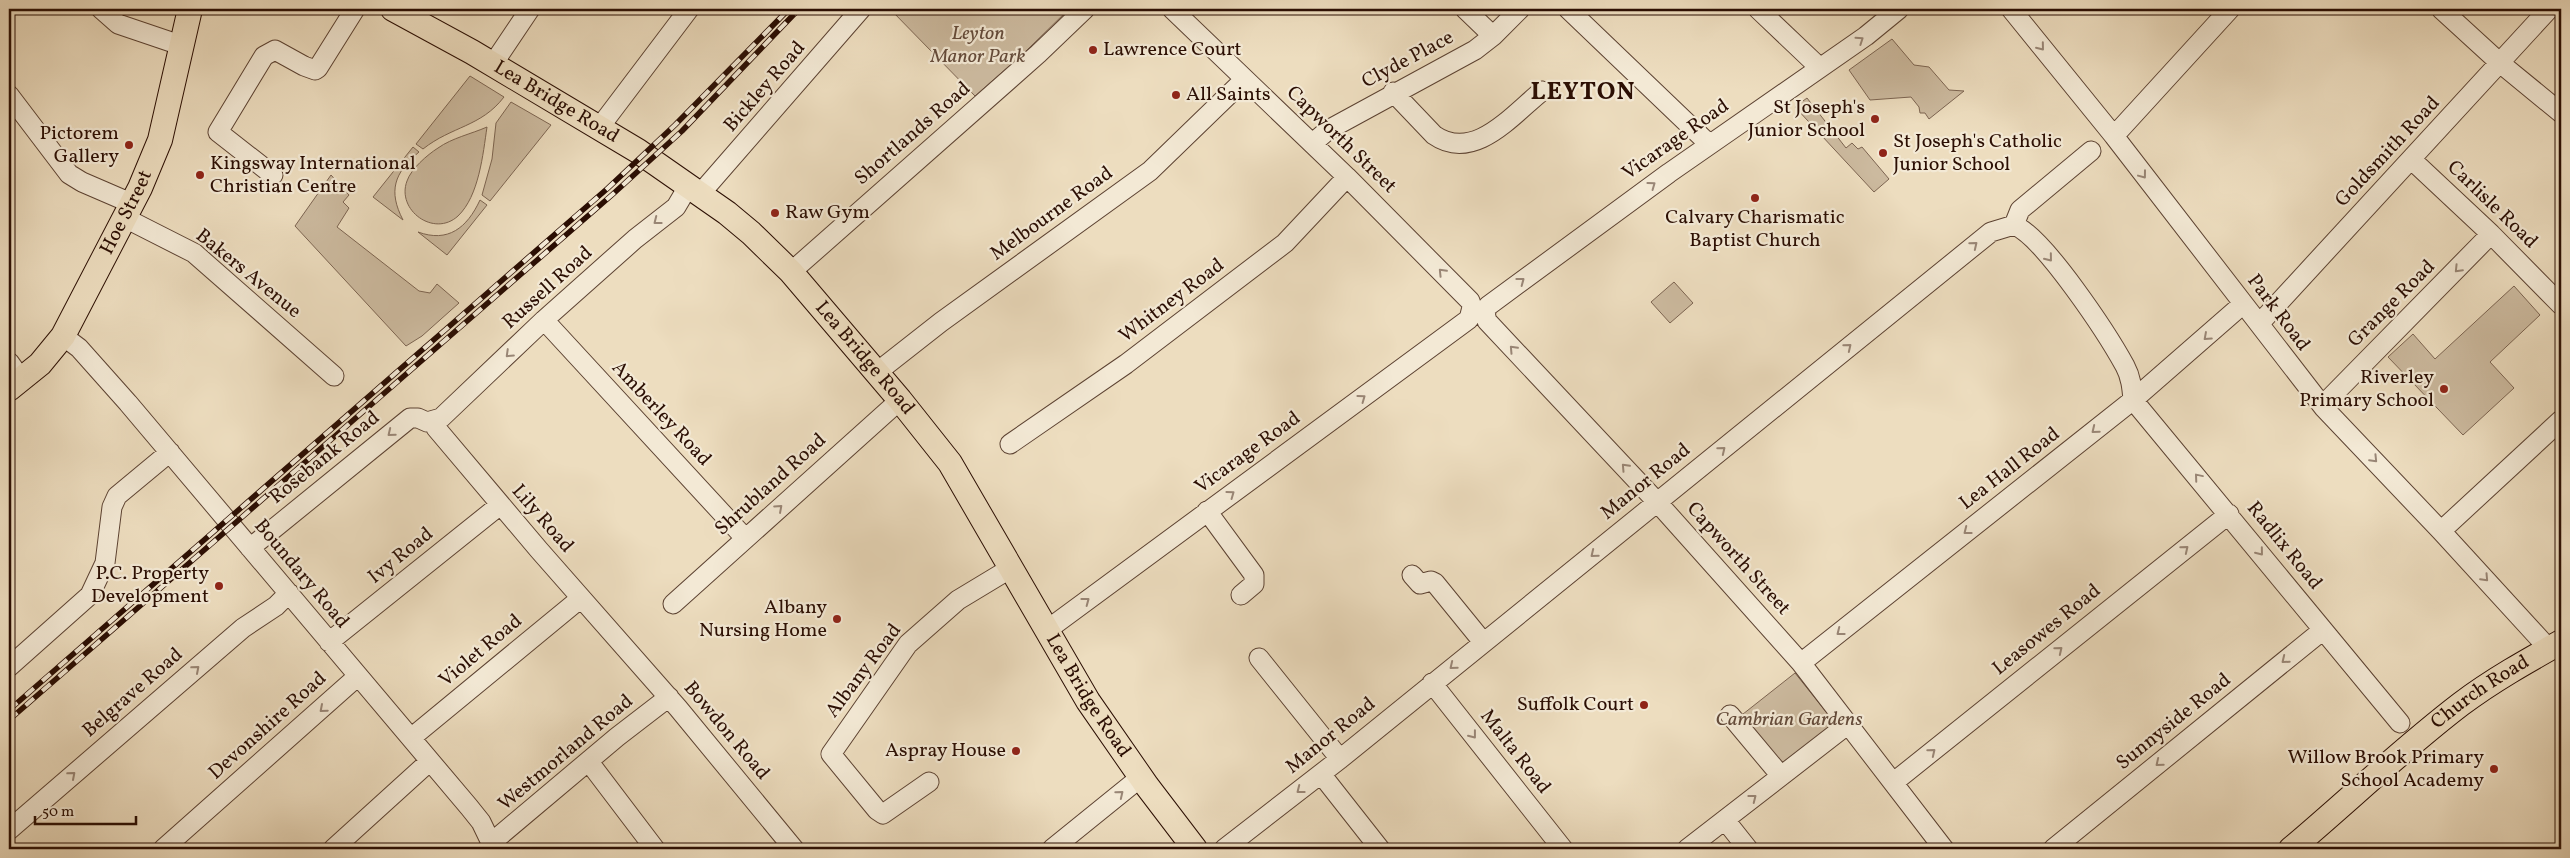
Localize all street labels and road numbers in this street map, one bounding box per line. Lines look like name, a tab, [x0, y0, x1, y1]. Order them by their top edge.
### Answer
street label: Clyde Place	[1357, 24, 1459, 96]
street label: Bickley Road	[718, 35, 812, 139]
street label: Lea Bridge Road	[488, 54, 624, 151]
street label: Shortlands Road	[849, 76, 977, 192]
street label: Capworth Street	[1279, 80, 1403, 200]
street label: Goldsmith Road	[2329, 90, 2447, 214]
street label: Vicarage Road	[1617, 93, 1735, 187]
street label: Carlisle Road	[2440, 154, 2544, 256]
street label: Melbourne Road	[985, 160, 1119, 268]
street label: Hoe Street	[94, 166, 160, 260]
street label: Bakers Avenue	[189, 223, 307, 325]
street label: Russell Road	[497, 240, 599, 336]
street label: Whitney Road	[1113, 252, 1231, 350]
street label: Grange Road	[2342, 254, 2442, 354]
street label: Park Road	[2240, 269, 2316, 357]
street label: Lea Bridge Road	[808, 295, 921, 421]
street label: Amberley Road	[605, 355, 717, 473]
street label: Rosebank Road	[264, 405, 386, 511]
street label: Vicarage Road	[1189, 405, 1307, 501]
street label: Lea Hall Road	[1954, 421, 2066, 517]
street label: Shrubland Road	[709, 427, 833, 543]
street label: Manor Road	[1595, 437, 1697, 527]
street label: Lily Road	[504, 479, 580, 559]
street label: Capworth Street	[1679, 496, 1797, 622]
street label: Radlix Road	[2240, 496, 2328, 596]
street label: Boundary Road	[247, 513, 355, 635]
street label: Ivy Road	[362, 521, 440, 591]
street label: Leasowes Road	[1987, 578, 2107, 682]
street label: Violet Road	[433, 608, 529, 694]
street label: Albany Road	[819, 618, 909, 724]
street label: Lea Bridge Road	[1038, 629, 1137, 764]
street label: Belgrave Road	[77, 641, 189, 745]
street label: Church Road	[2425, 649, 2535, 736]
street label: Devonshire Road	[203, 665, 333, 787]
street label: Sunnyside Road	[2111, 667, 2237, 777]
street label: Bowdon Road	[676, 676, 776, 786]
street label: Westmorland Road	[492, 688, 640, 818]
street label: Manor Road	[1280, 691, 1382, 781]
street label: Malta Road	[1473, 704, 1557, 800]

